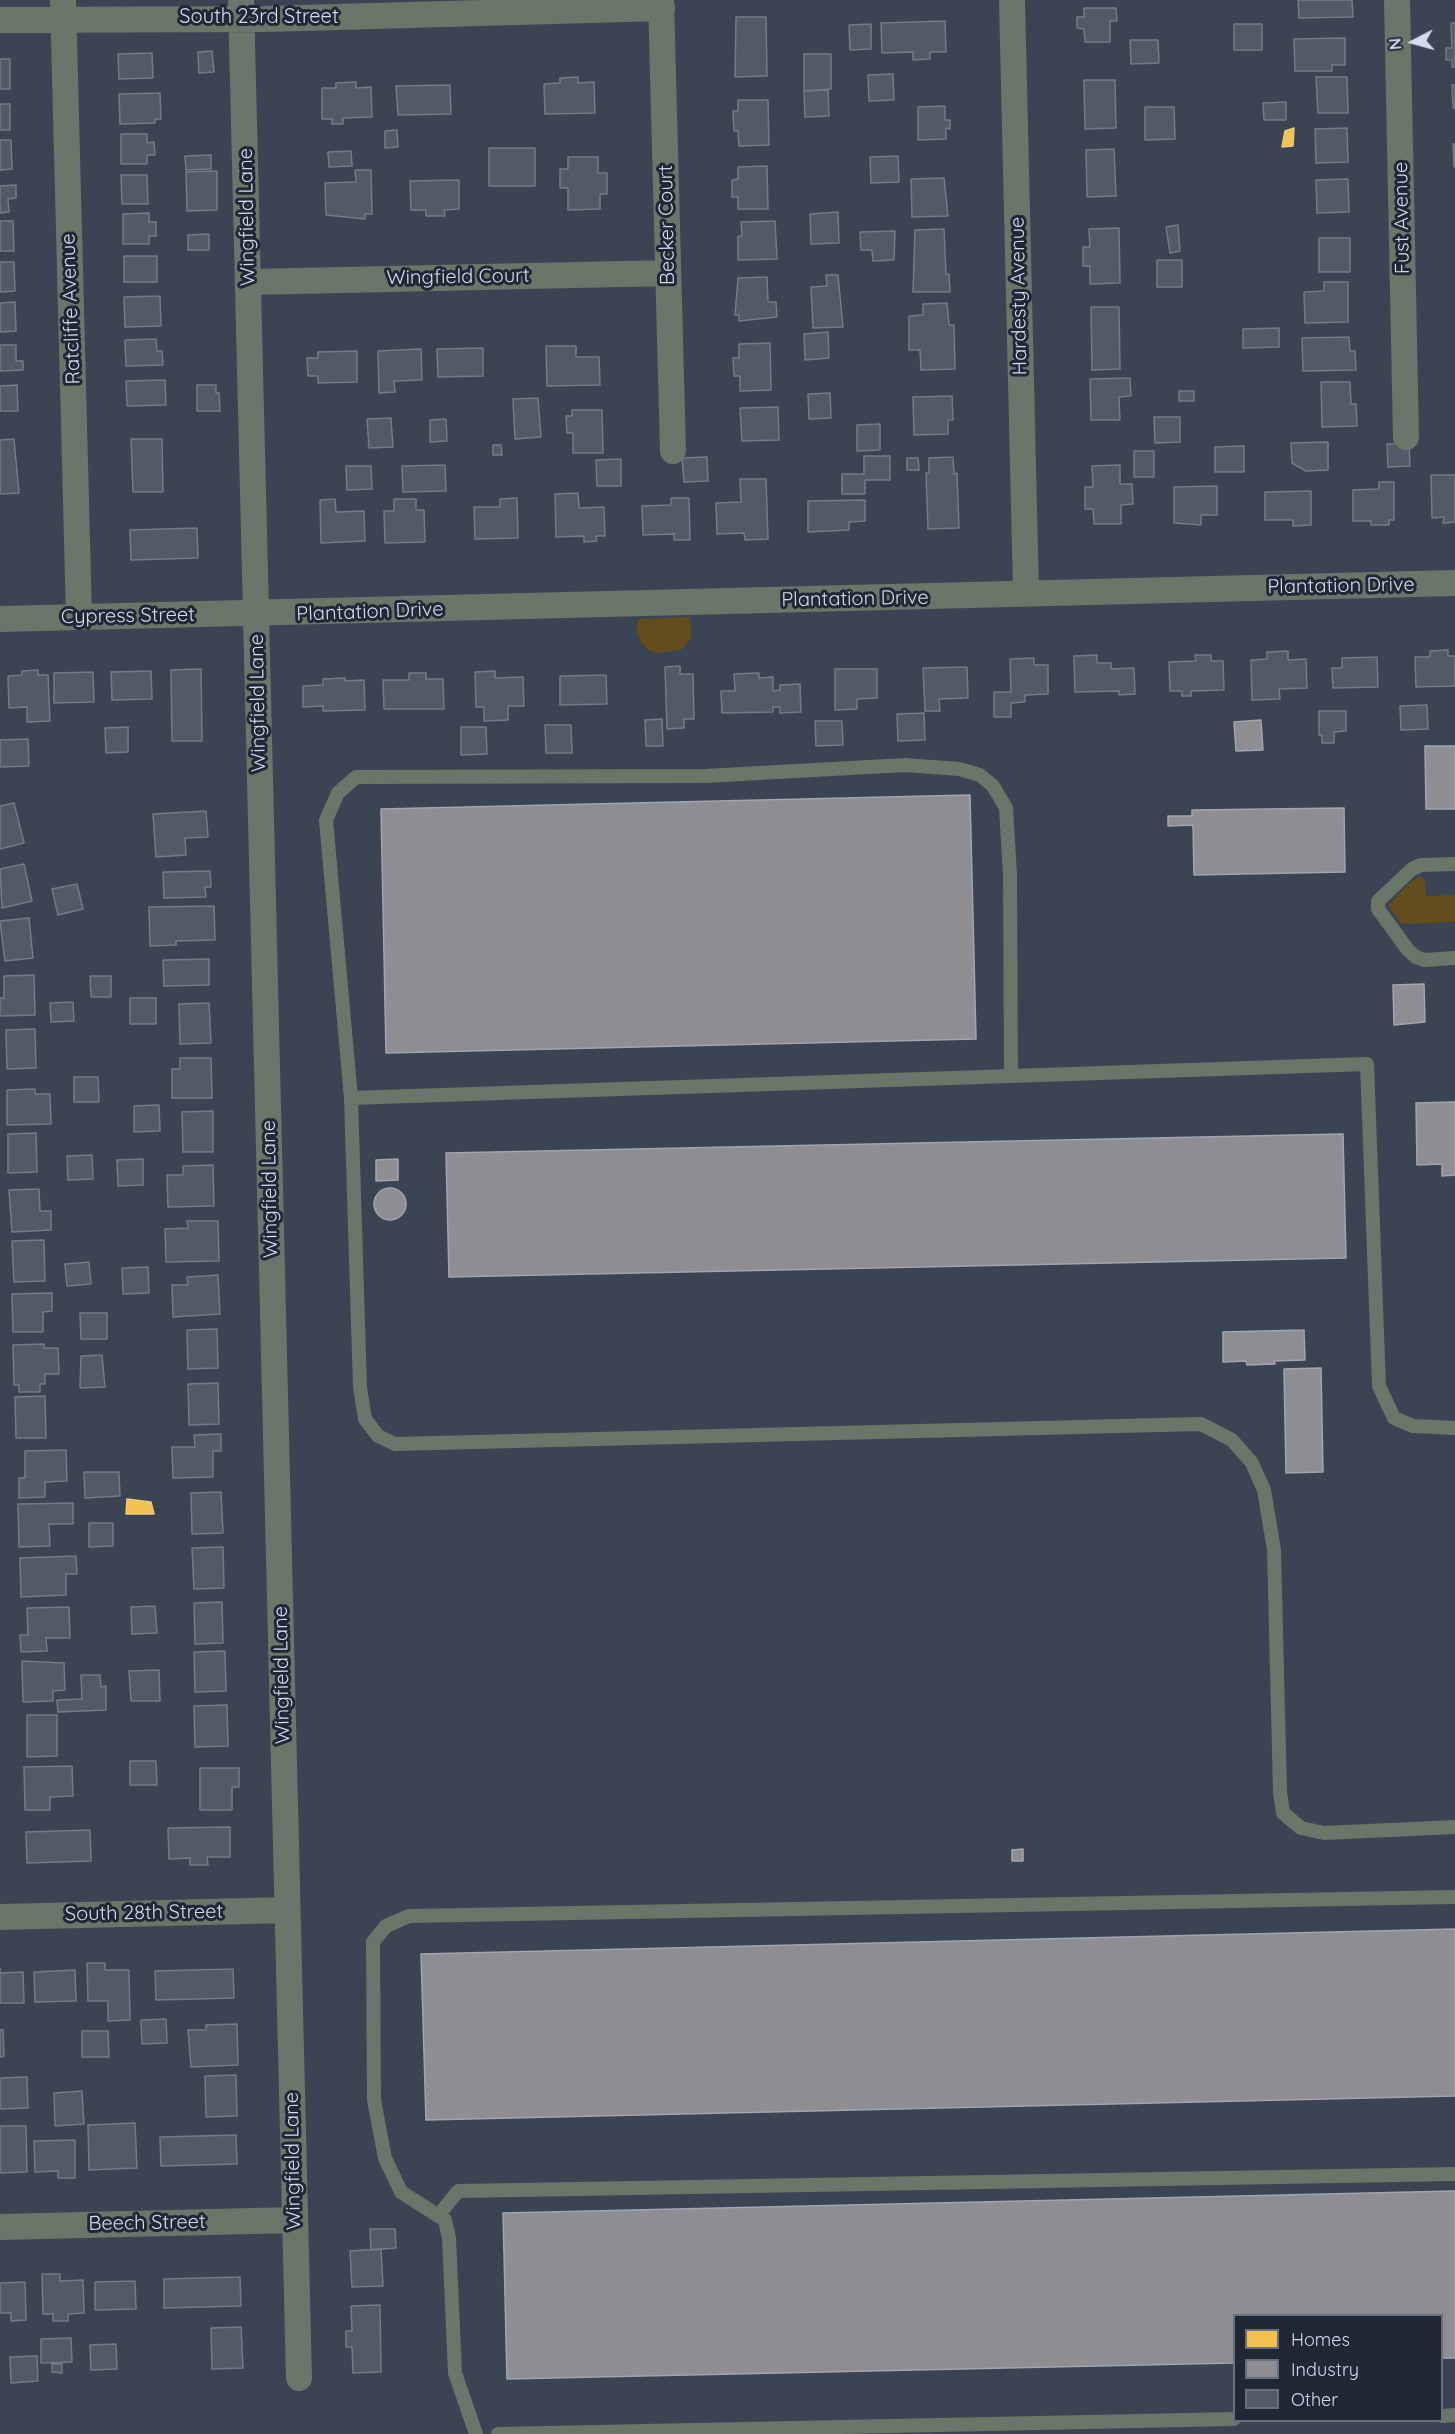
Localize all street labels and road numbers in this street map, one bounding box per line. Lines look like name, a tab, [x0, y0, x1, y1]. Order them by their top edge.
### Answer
street label: South 23rd Street	[179, 5, 339, 29]
street label: Wingfield Lane	[234, 148, 260, 286]
street label: Fust Avenue	[1389, 162, 1415, 274]
street label: Becker Court	[654, 165, 680, 285]
street label: Hardesty Avenue	[1006, 217, 1032, 375]
street label: Ratcliffe Avenue	[56, 233, 86, 385]
street label: Wingfield Court	[386, 264, 530, 290]
street label: Plantation Drive	[1267, 573, 1415, 599]
street label: Plantation Drive	[781, 586, 929, 612]
street label: Plantation Drive	[296, 597, 444, 627]
street label: Cypress Street	[61, 603, 195, 629]
street label: Wingfield Lane	[245, 634, 271, 772]
street label: Wingfield Lane	[257, 1120, 283, 1258]
street label: Wingfield Lane	[269, 1606, 295, 1744]
street label: South 28th Street	[65, 1900, 223, 1926]
street label: Wingfield Lane	[280, 2092, 306, 2230]
street label: Beech Street	[88, 2210, 206, 2236]

